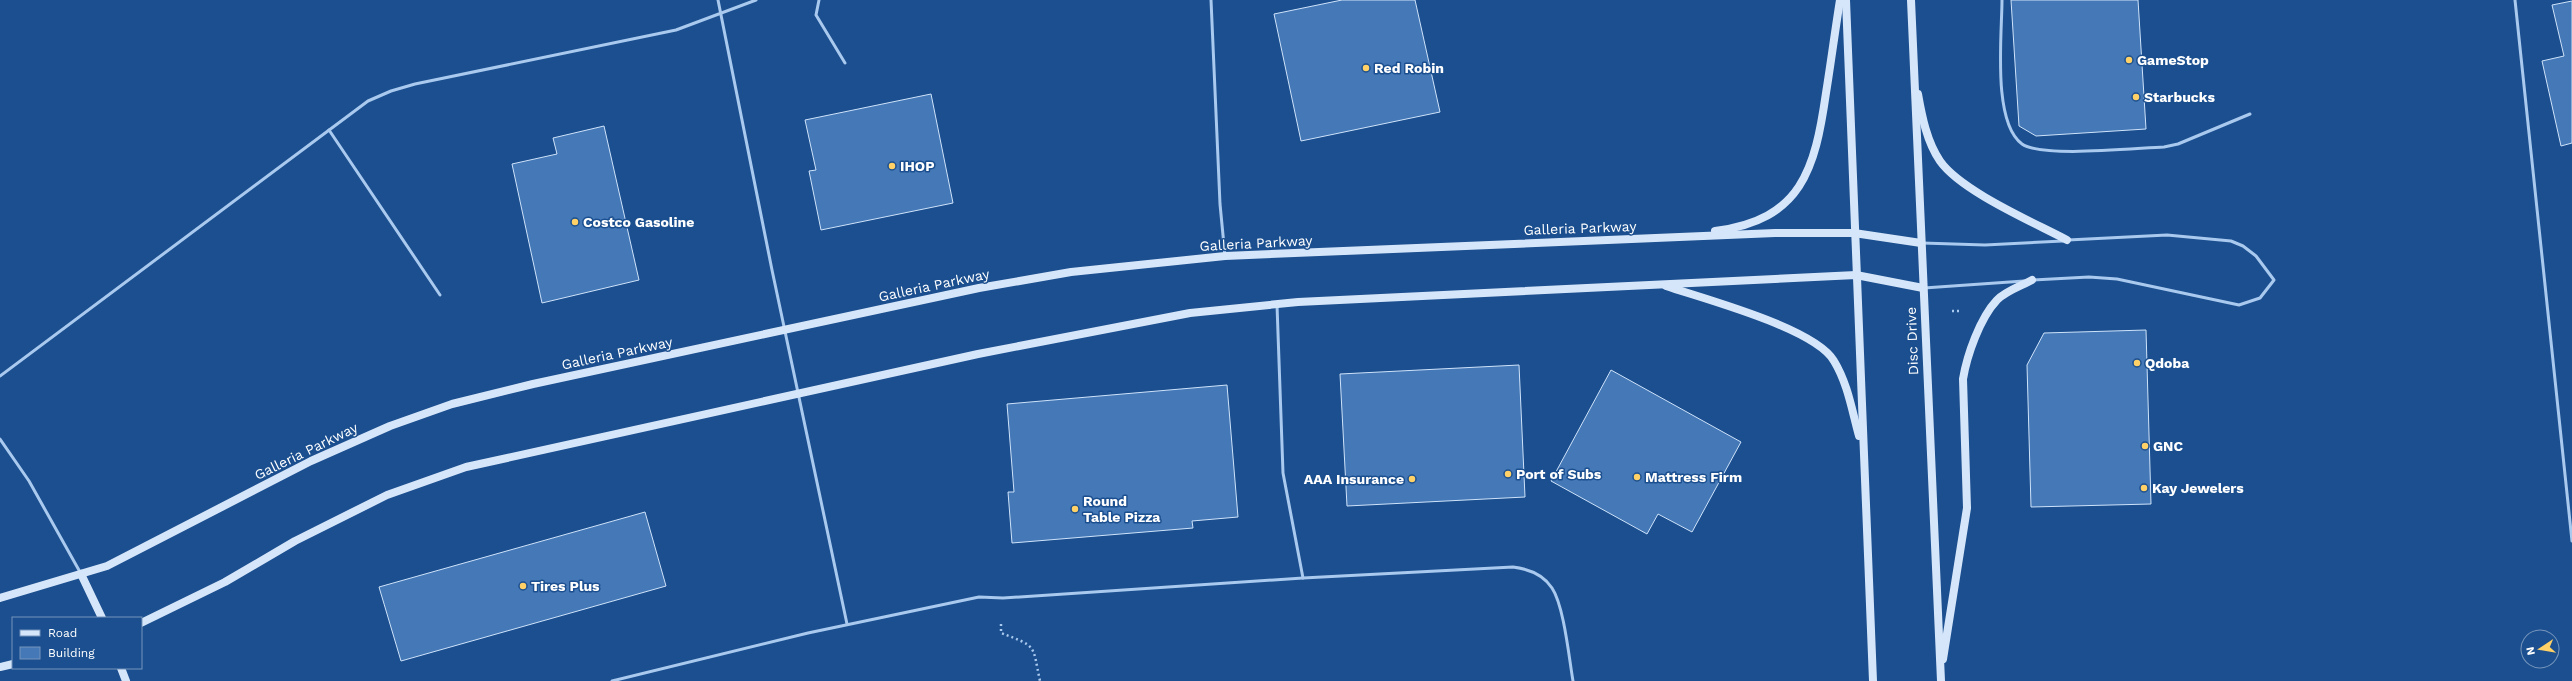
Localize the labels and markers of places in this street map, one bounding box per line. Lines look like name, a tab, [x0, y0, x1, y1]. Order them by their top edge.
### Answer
place label: GameStop	[2137, 52, 2209, 68]
marker: GameStop	[2124, 55, 2134, 65]
place label: Red Robin	[1374, 60, 1444, 76]
marker: Red Robin	[1361, 63, 1371, 73]
place label: Starbucks	[2144, 89, 2215, 105]
marker: Starbucks	[2131, 92, 2141, 102]
place label: IHOP	[900, 158, 935, 174]
marker: IHOP	[887, 161, 897, 171]
place label: Costco Gasoline	[583, 214, 694, 230]
marker: Costco Gasoline	[570, 217, 580, 227]
place label: Qdoba	[2145, 355, 2190, 371]
marker: Qdoba	[2132, 358, 2142, 368]
place label: GNC	[2153, 438, 2183, 454]
marker: GNC	[2140, 441, 2150, 451]
place label: Port of Subs	[1516, 466, 1602, 482]
marker: Port of Subs	[1503, 469, 1513, 479]
place label: Mattress Firm	[1645, 469, 1742, 485]
place label: AAA Insurance	[1304, 471, 1404, 487]
marker: Mattress Firm	[1632, 472, 1642, 482]
marker: AAA Insurance	[1407, 474, 1417, 484]
place label: Kay Jewelers	[2152, 480, 2244, 496]
marker: Kay Jewelers	[2139, 483, 2149, 493]
place label: Round Table Pizza	[1083, 493, 1161, 525]
marker: Round Table Pizza	[1070, 504, 1080, 514]
place label: Tires Plus	[531, 578, 600, 594]
marker: Tires Plus	[518, 581, 528, 591]

